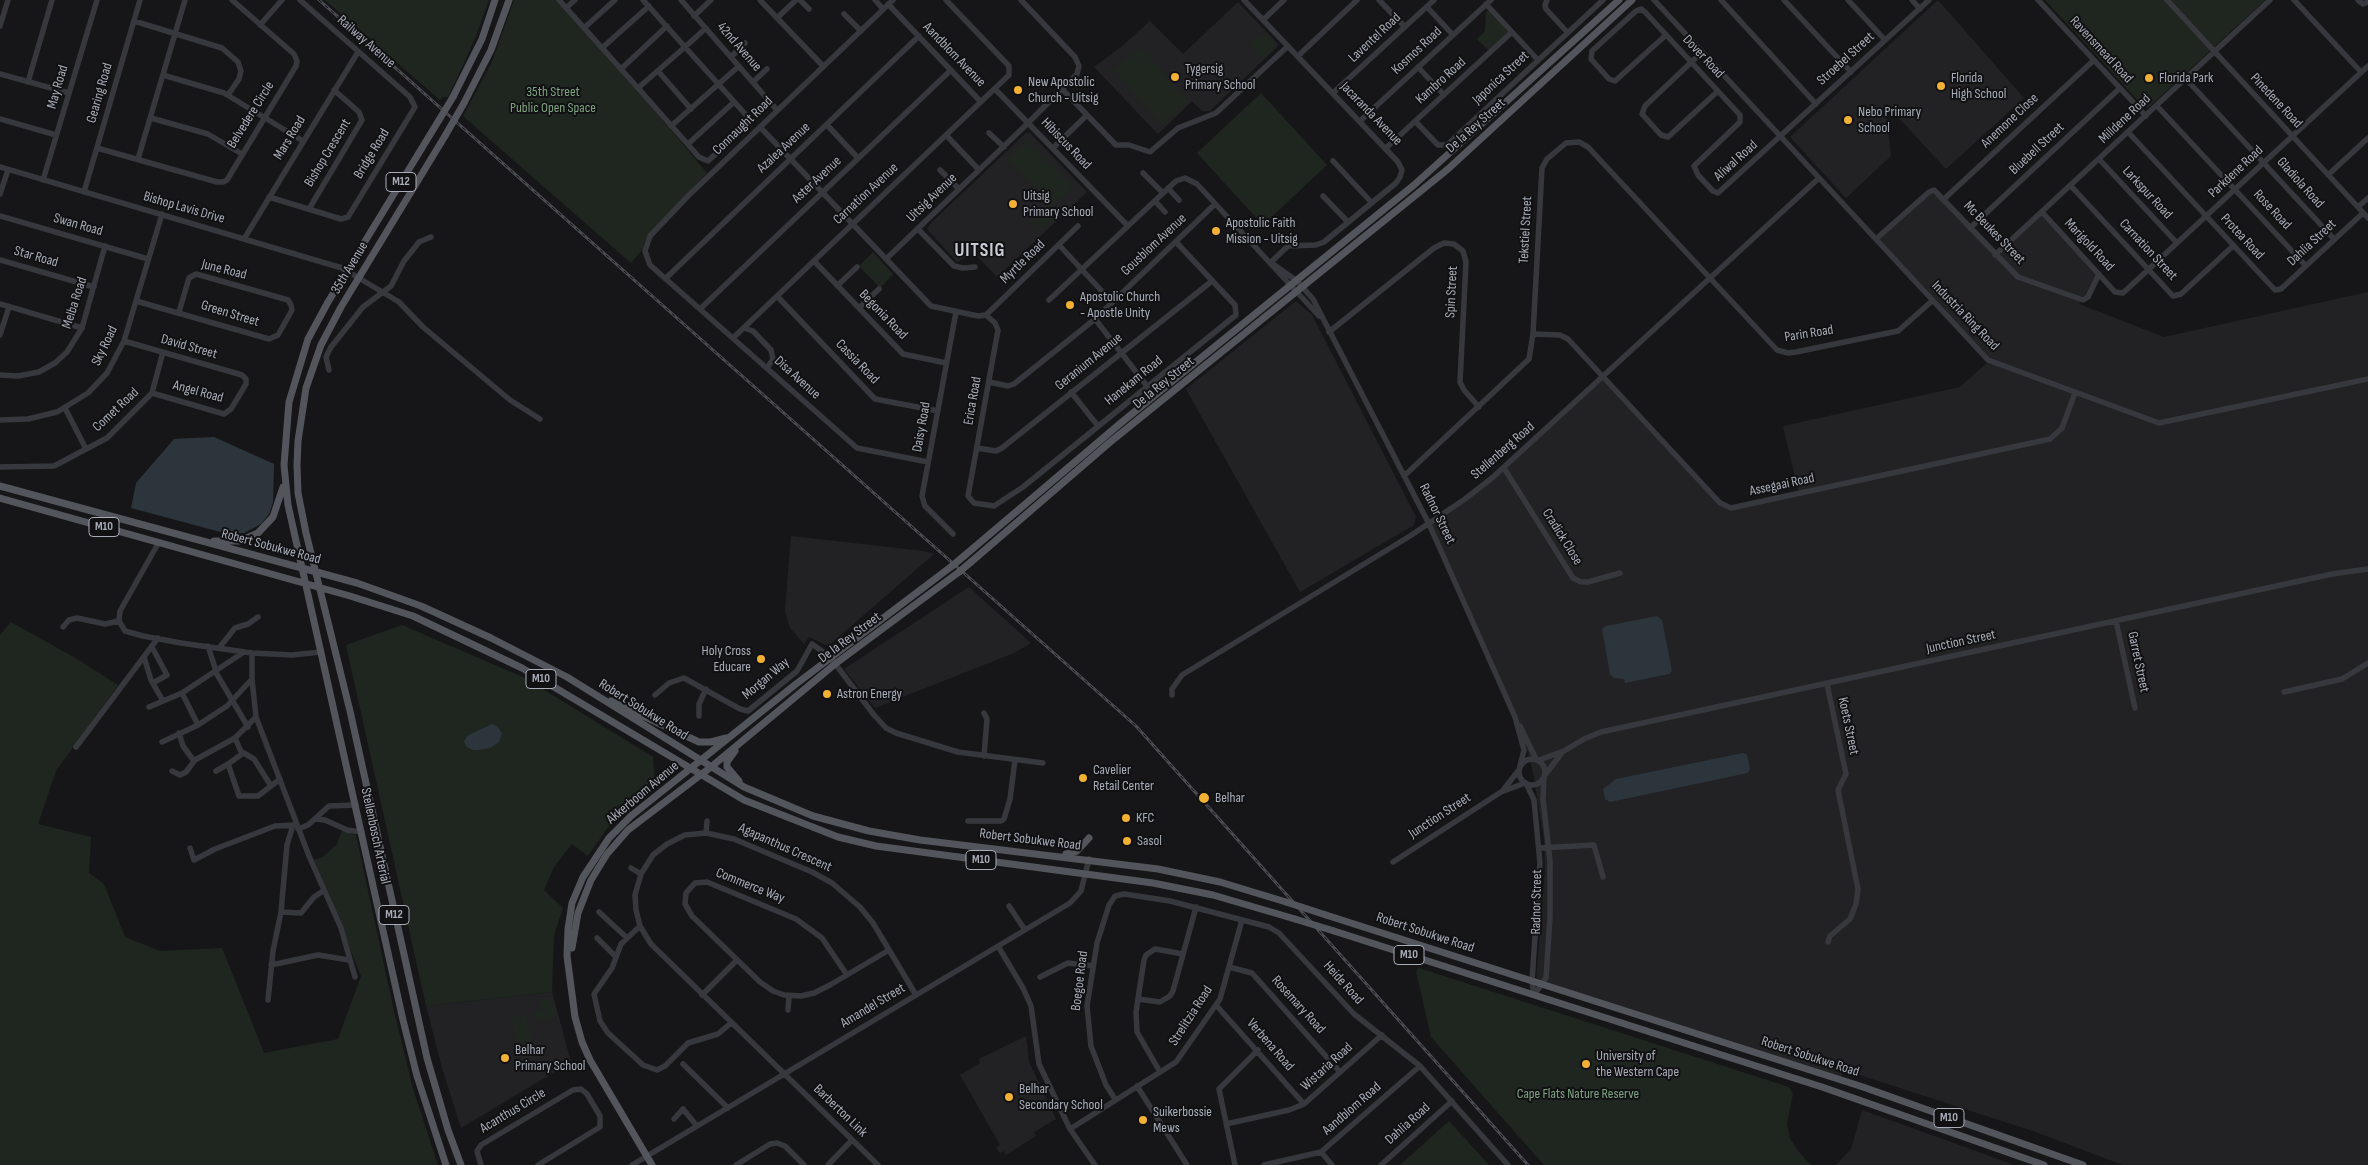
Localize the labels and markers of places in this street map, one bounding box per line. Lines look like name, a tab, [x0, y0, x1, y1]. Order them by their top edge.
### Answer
place label: Tygersig Primary School	[1185, 61, 1255, 94]
place label: Florida High School	[1951, 70, 2006, 102]
place label: Florida Park	[2159, 70, 2213, 86]
marker: Tygersig Primary School	[1169, 71, 1181, 83]
marker: Florida Park	[2143, 72, 2155, 84]
place label: New Apostolic Church - Uitsig	[1028, 74, 1099, 106]
marker: Florida High School	[1935, 80, 1947, 92]
marker: New Apostolic Church - Uitsig	[1012, 84, 1024, 96]
place label: Nebo Primary School	[1858, 104, 1921, 136]
marker: Nebo Primary School	[1842, 114, 1854, 126]
place label: Uitsig Primary School	[1023, 188, 1093, 220]
marker: Uitsig Primary School	[1007, 198, 1019, 210]
place label: Apostolic Faith Mission - Uitsig	[1226, 215, 1298, 248]
marker: Apostolic Faith Mission - Uitsig	[1210, 225, 1222, 237]
place label: Apostolic Church - Apostle Unity	[1080, 289, 1160, 322]
marker: Apostolic Church - Apostle Unity	[1064, 299, 1076, 311]
place label: Holy Cross Educare	[702, 643, 751, 676]
marker: Holy Cross Educare	[755, 653, 767, 665]
place label: Astron Energy	[837, 686, 902, 702]
marker: Astron Energy	[821, 688, 833, 700]
place label: Cavelier Retail Center	[1093, 762, 1154, 794]
marker: Cavelier Retail Center	[1077, 772, 1089, 784]
place label: Belhar	[1215, 790, 1245, 806]
marker: Belhar	[1197, 791, 1211, 805]
place label: KFC	[1136, 810, 1154, 826]
marker: KFC	[1120, 812, 1132, 824]
place label: Sasol	[1137, 833, 1162, 849]
marker: Sasol	[1121, 835, 1133, 847]
place label: Belhar Primary School	[515, 1042, 585, 1074]
place label: University of the Western Cape	[1596, 1048, 1679, 1080]
marker: Belhar Primary School	[499, 1052, 511, 1064]
marker: University of the Western Cape	[1580, 1058, 1592, 1070]
place label: Belhar Secondary School	[1019, 1081, 1103, 1114]
marker: Belhar Secondary School	[1003, 1091, 1015, 1103]
place label: Suikerbossie Mews	[1153, 1104, 1212, 1136]
marker: Suikerbossie Mews	[1137, 1114, 1149, 1126]

